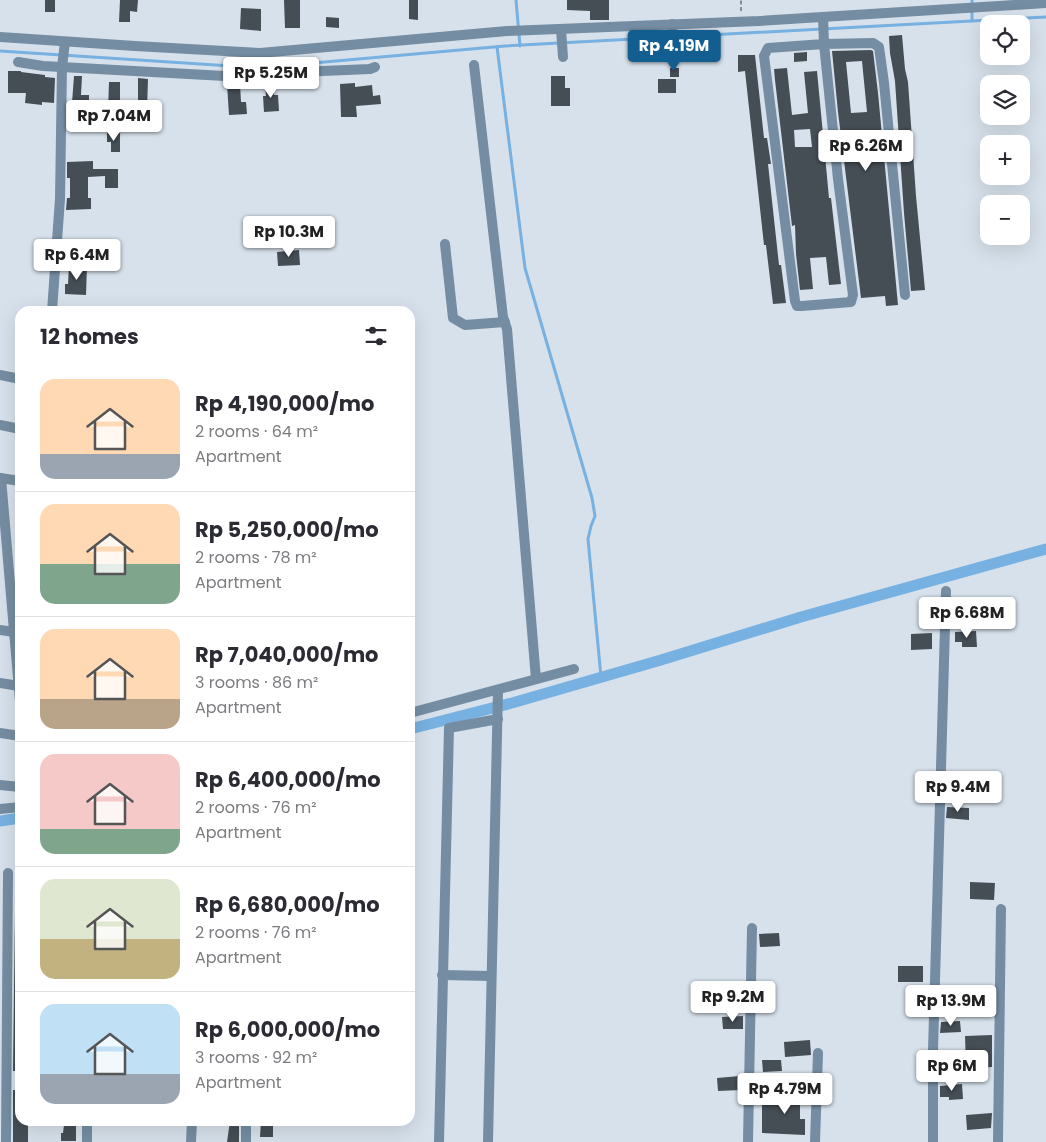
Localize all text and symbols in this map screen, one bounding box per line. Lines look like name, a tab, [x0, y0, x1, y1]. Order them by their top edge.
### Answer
map controls	[980, 15, 1030, 245]
button: locate	[980, 15, 1030, 65]
pin: Rp 4.19M	[622, 30, 726, 72]
text: Rp 4.19M	[639, 34, 709, 57]
pin: Rp 5.25M	[219, 56, 323, 99]
text: Rp 5.25M	[234, 61, 308, 84]
button: layers	[980, 75, 1030, 125]
pin: Rp 7.04M	[62, 100, 166, 142]
text: Rp 7.04M	[77, 104, 151, 127]
pin: Rp 6.26M	[814, 130, 918, 172]
text: Rp 6.26M	[829, 134, 903, 157]
button: +	[980, 135, 1030, 185]
button: −	[980, 195, 1030, 245]
pin: Rp 10.3M	[237, 216, 341, 258]
text: Rp 10.3M	[254, 220, 324, 243]
pin: Rp 6.4M	[31, 238, 123, 281]
text: Rp 6.4M	[45, 243, 109, 266]
text: 12 homes	[40, 322, 139, 351]
icon: filters	[362, 322, 390, 350]
text: Rp 4,190,000/mo	[195, 389, 374, 418]
icon: home	[80, 399, 140, 459]
text: 2 rooms · 64 m²	[195, 420, 318, 443]
text: Apartment	[195, 445, 282, 468]
text: Rp 5,250,000/mo	[195, 515, 379, 544]
icon: home	[80, 524, 140, 584]
text: 2 rooms · 78 m²	[195, 546, 317, 569]
text: Apartment	[195, 571, 282, 594]
pin: Rp 6.68M	[915, 596, 1019, 639]
text: Rp 6.68M	[930, 601, 1004, 624]
text: Rp 7,040,000/mo	[195, 640, 379, 669]
icon: home	[80, 649, 140, 709]
text: 3 rooms · 86 m²	[195, 671, 318, 694]
text: Apartment	[195, 696, 282, 719]
text: Rp 6,400,000/mo	[195, 765, 381, 794]
pin: Rp 9.4M	[912, 770, 1004, 813]
icon: home	[80, 774, 140, 834]
text: Rp 9.4M	[926, 775, 990, 798]
text: 2 rooms · 76 m²	[195, 796, 317, 819]
text: Apartment	[195, 821, 282, 844]
text: Rp 6,680,000/mo	[195, 890, 380, 919]
icon: home	[80, 899, 140, 959]
text: 2 rooms · 76 m²	[195, 921, 317, 944]
text: Apartment	[195, 946, 282, 969]
pin: Rp 9.2M	[687, 980, 779, 1023]
pin: Rp 13.9M	[899, 984, 1003, 1027]
text: Rp 9.2M	[702, 985, 764, 1008]
text: Rp 13.9M	[916, 989, 986, 1012]
text: Rp 6,000,000/mo	[195, 1015, 380, 1044]
icon: home	[80, 1024, 140, 1084]
text: 3 rooms · 92 m²	[195, 1046, 317, 1069]
pin: Rp 6M	[917, 1050, 987, 1092]
text: Rp 6M	[927, 1054, 977, 1077]
text: Apartment	[195, 1071, 282, 1094]
pin: Rp 4.79M	[733, 1072, 837, 1115]
text: Rp 4.79M	[748, 1077, 822, 1100]

